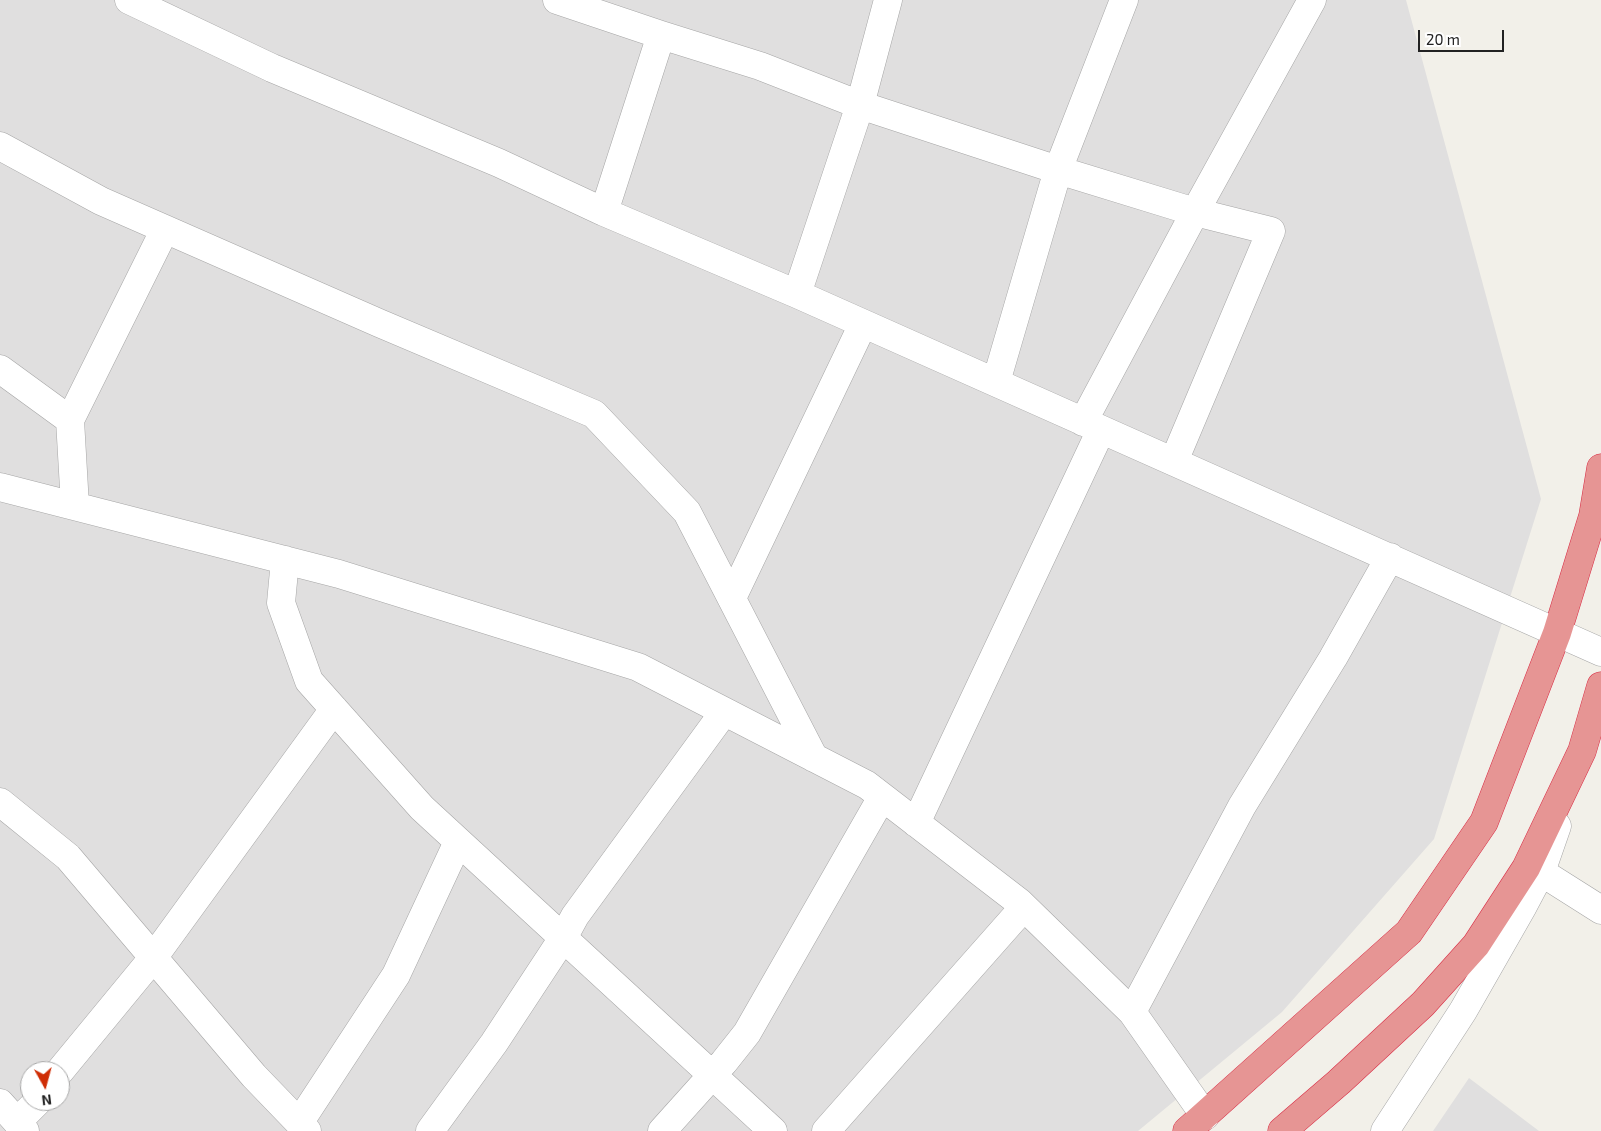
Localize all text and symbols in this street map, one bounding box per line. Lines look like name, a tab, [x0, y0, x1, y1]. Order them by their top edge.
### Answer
scale bar	[1421, 20, 1507, 52]
text: 20 m	[1426, 30, 1460, 48]
north arrow	[20, 1061, 70, 1111]
text: N	[41, 1091, 53, 1109]

